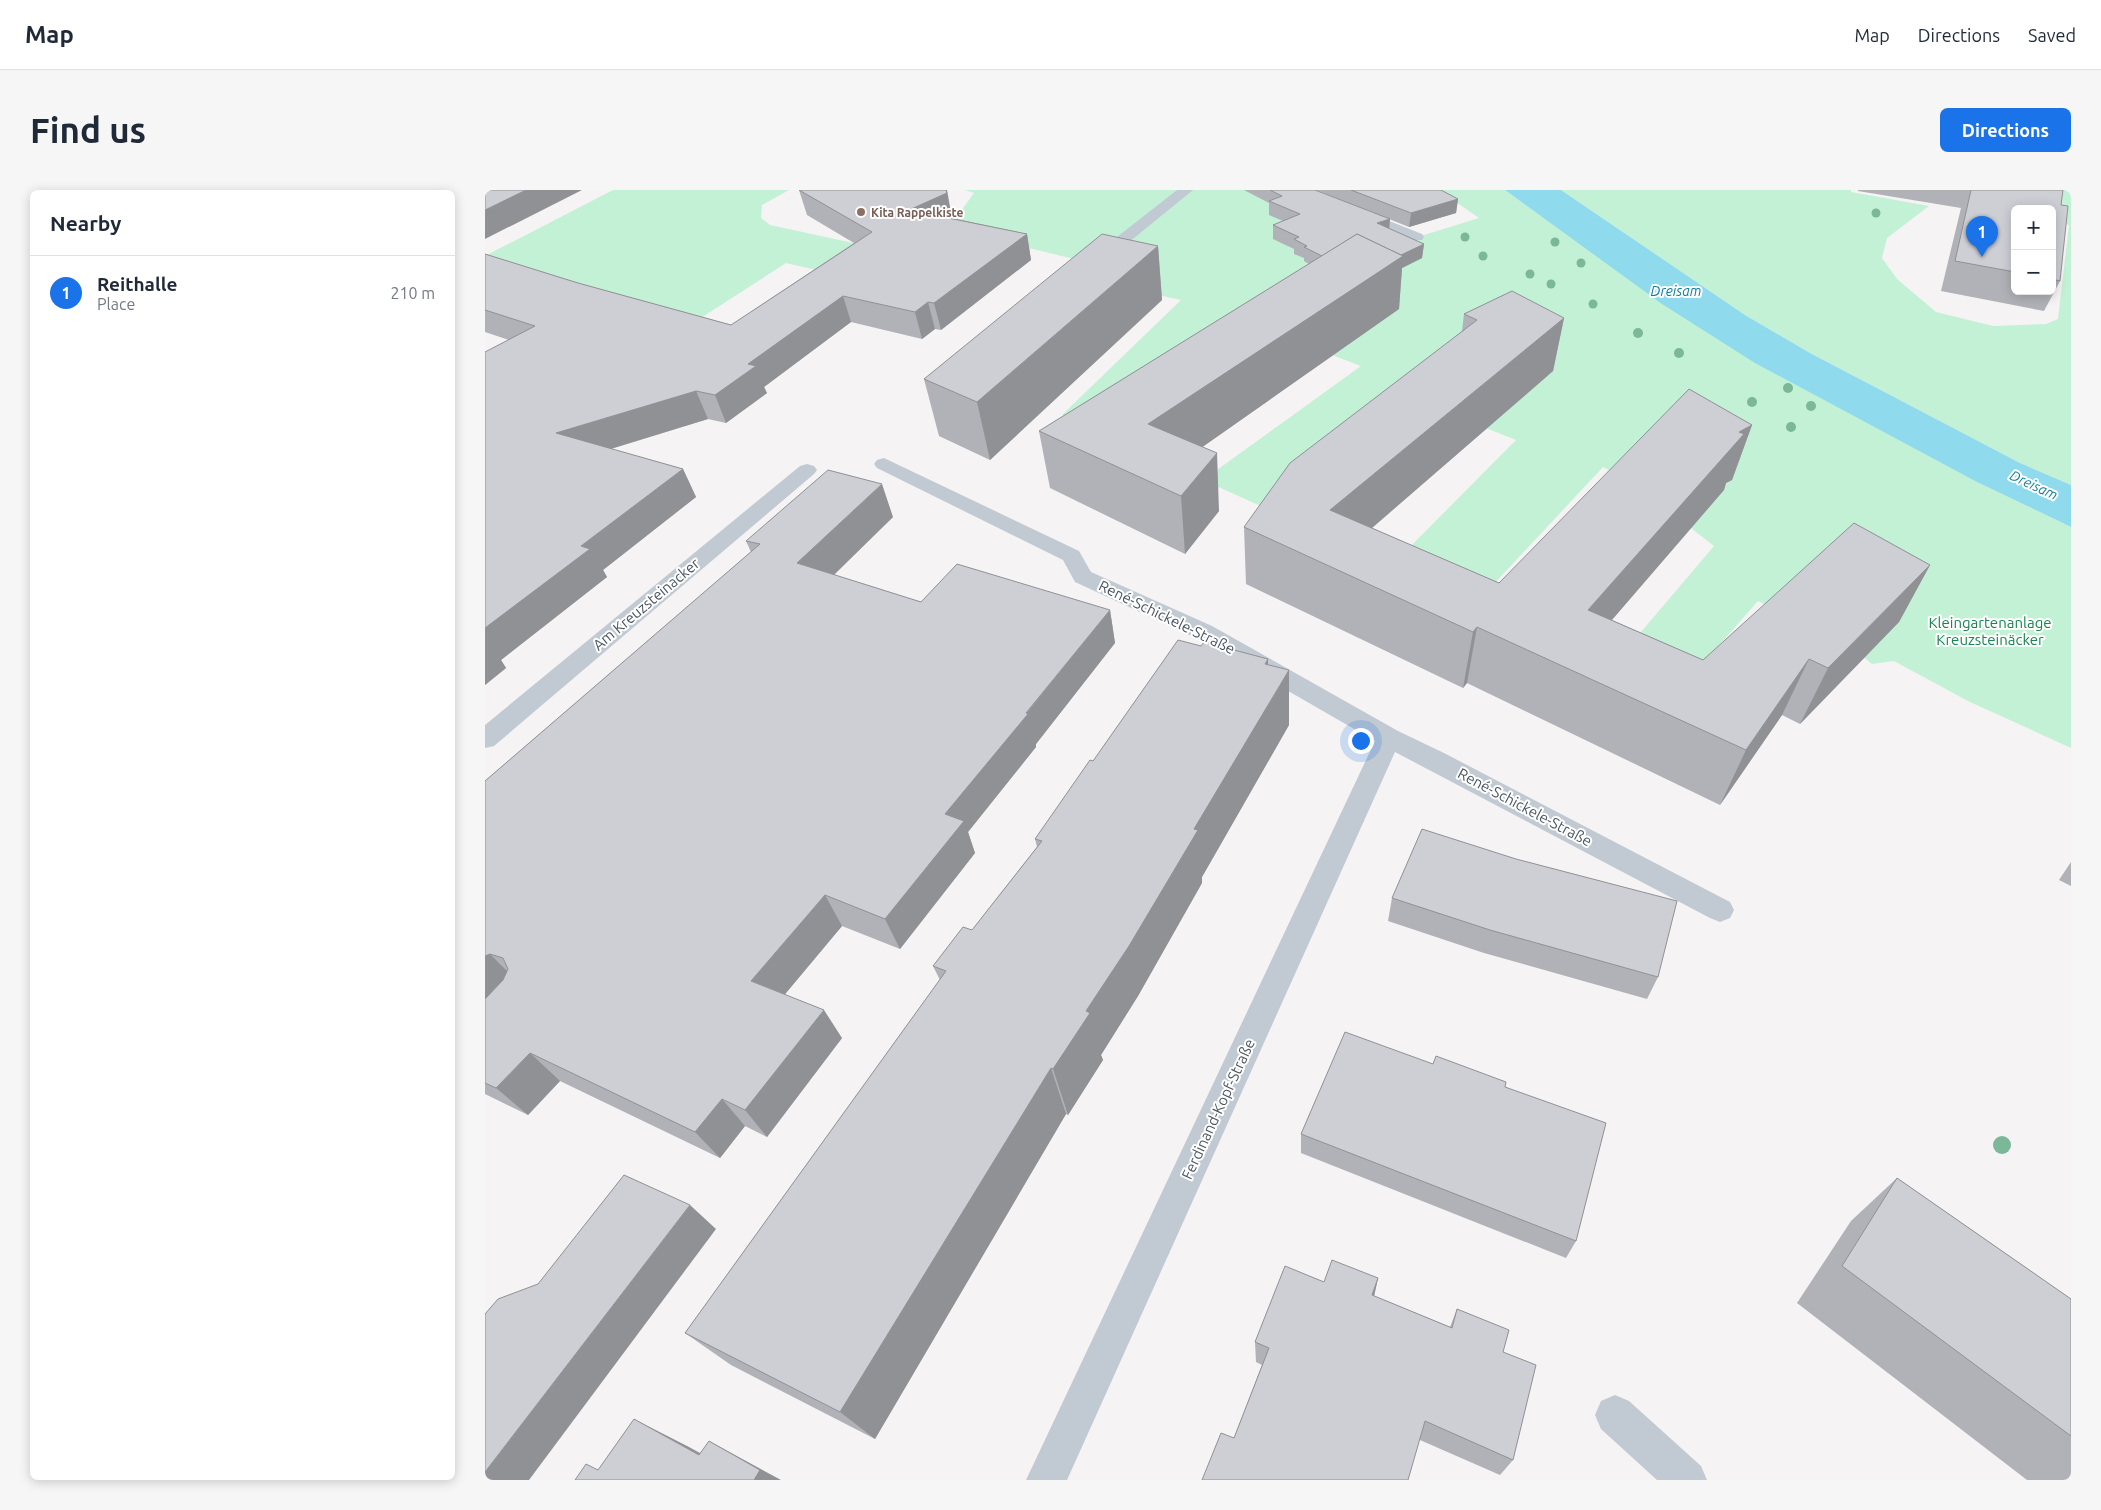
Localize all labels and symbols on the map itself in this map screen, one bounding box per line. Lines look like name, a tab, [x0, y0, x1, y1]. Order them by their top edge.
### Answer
marker: Kita Rappelkiste	[855, 206, 867, 218]
place label: Kita Rappelkiste	[871, 206, 964, 219]
pin: 1	[1966, 216, 1998, 257]
water label: Dreisam	[1651, 283, 1701, 299]
water label: Dreisam	[2008, 467, 2060, 503]
street label: Am Kreuzsteinacker	[589, 554, 703, 653]
street label: René-Schickele-Straße	[1096, 577, 1238, 657]
park label: Kleingartenanlage Kreuzsteinäcker	[1928, 614, 2052, 648]
your location	[1348, 728, 1374, 754]
street label: René-Schickele-Straße	[1455, 764, 1595, 850]
street label: Ferdinand-Kopf-Straße	[1178, 1036, 1258, 1182]

